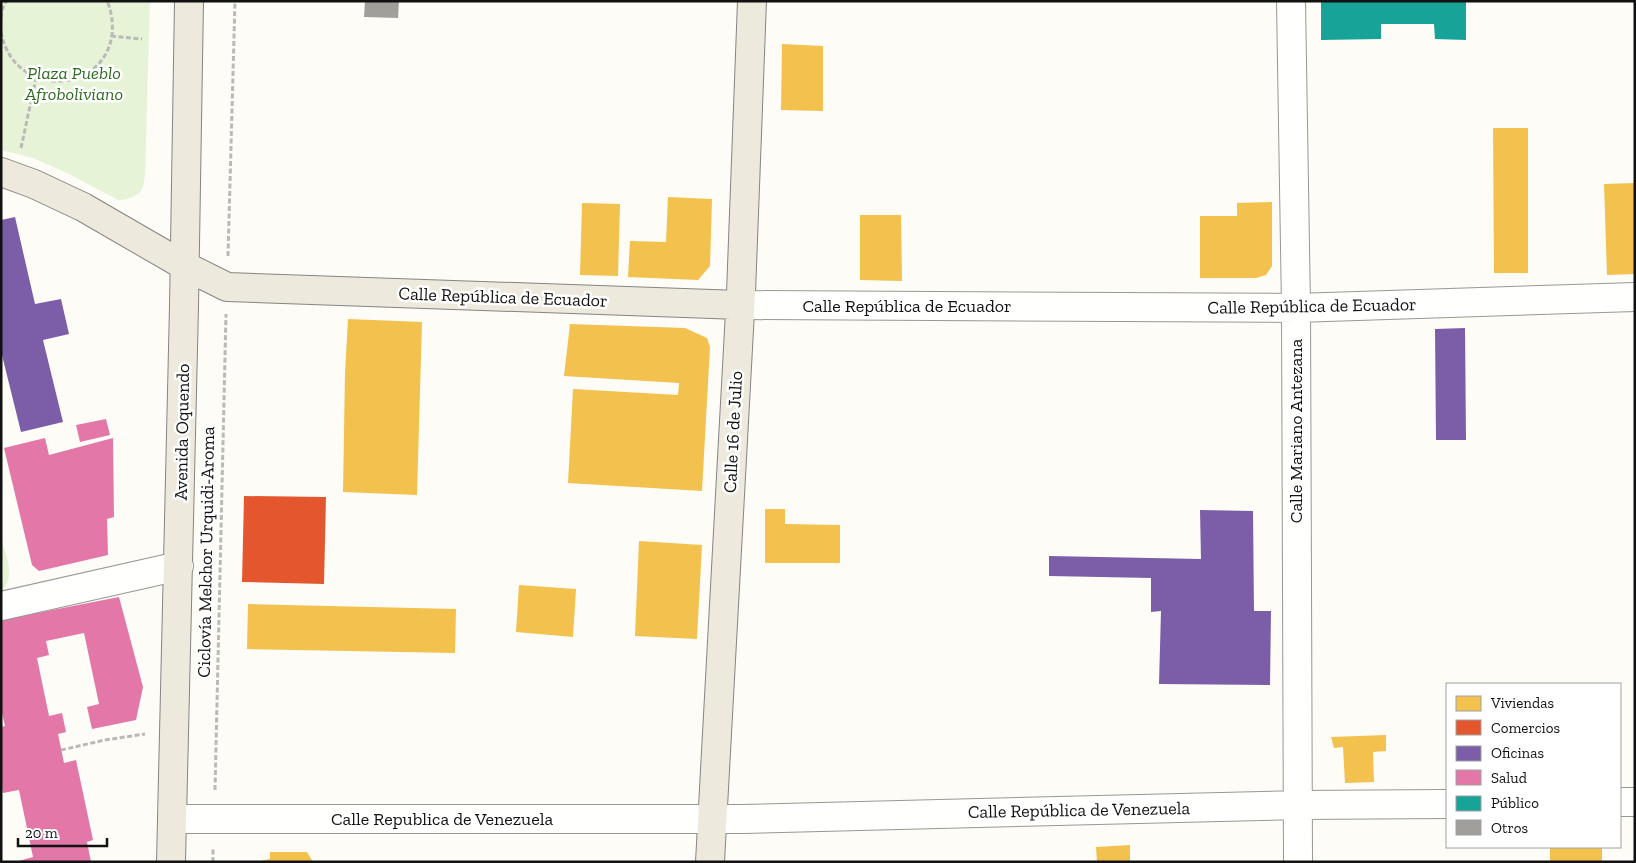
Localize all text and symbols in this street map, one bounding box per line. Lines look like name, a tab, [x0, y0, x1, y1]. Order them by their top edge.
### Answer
park label: Plaza Pueblo Afroboliviano	[24, 62, 123, 105]
street label: Calle República de Ecuador	[398, 282, 608, 312]
street label: Calle República de Ecuador	[1207, 293, 1417, 319]
street label: Calle República de Ecuador	[802, 295, 1012, 317]
street label: Calle Mariano Antezana	[1285, 339, 1307, 523]
street label: Avenida Oquendo	[170, 363, 194, 501]
street label: Calle 16 de Julio	[719, 370, 747, 494]
street label: Ciclovía Melchor Urquidi-Aroma	[193, 426, 219, 678]
legend	[1446, 683, 1621, 848]
text: Viviendas	[1490, 694, 1554, 712]
text: Comercios	[1491, 719, 1560, 737]
text: Oficinas	[1491, 744, 1544, 762]
text: Salud	[1491, 769, 1528, 787]
text: Público	[1491, 794, 1539, 812]
street label: Calle República de Venezuela	[968, 797, 1191, 823]
street label: Calle Republica de Venezuela	[331, 808, 553, 830]
scale bar	[18, 816, 106, 848]
text: Otros	[1491, 819, 1528, 837]
text: 20 m	[25, 824, 58, 842]

